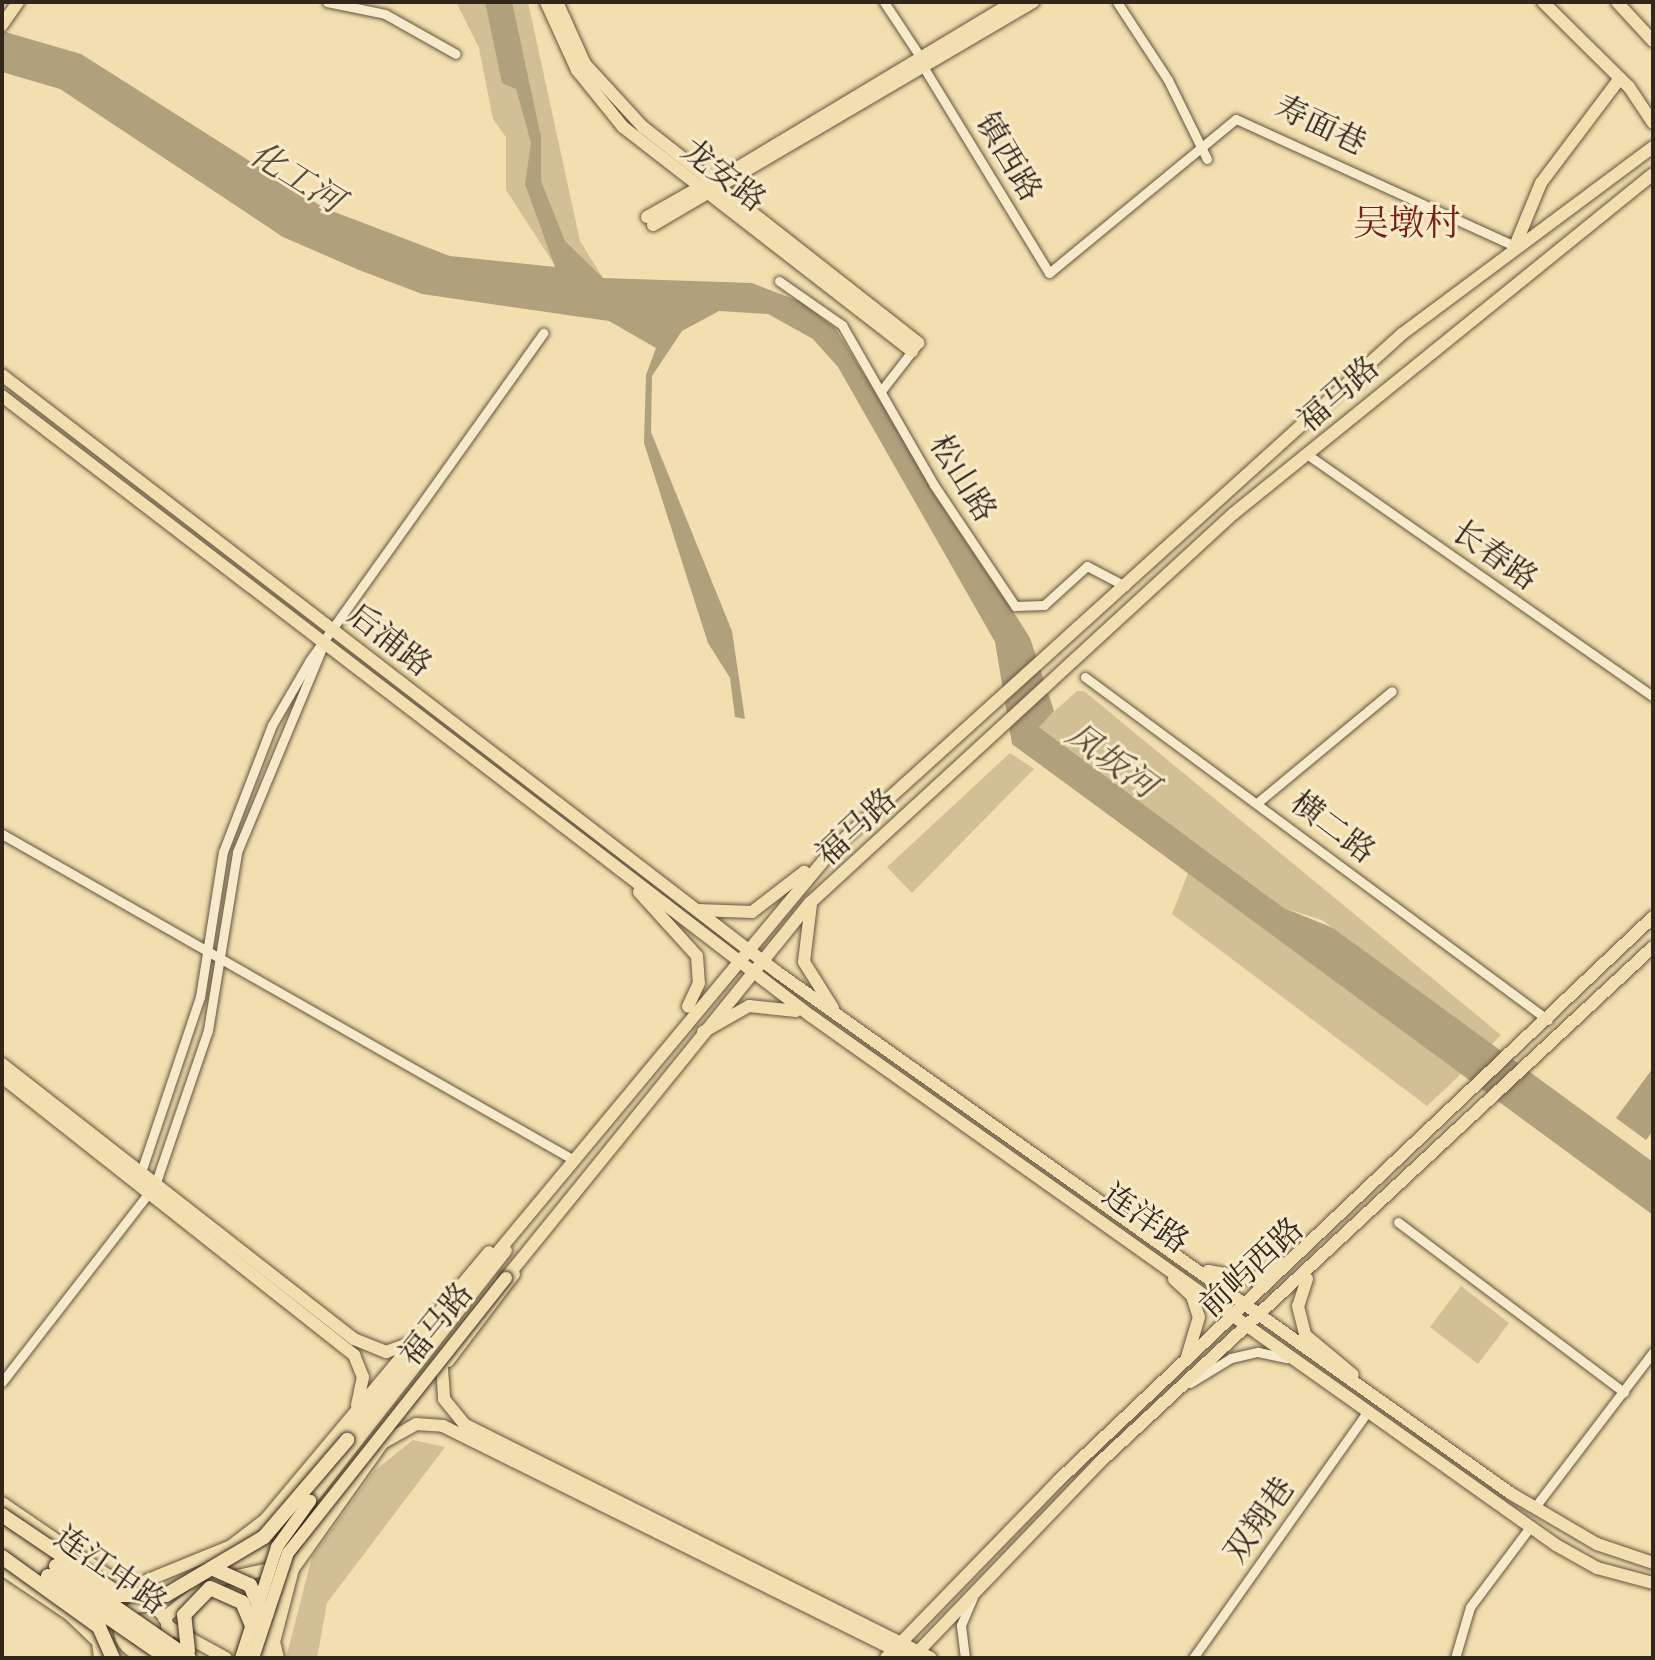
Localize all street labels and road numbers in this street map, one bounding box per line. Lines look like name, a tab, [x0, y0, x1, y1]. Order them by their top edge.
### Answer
street label: 寿面巷	[1269, 87, 1373, 163]
street label: 镇西路	[968, 106, 1050, 208]
street label: 龙安路	[674, 130, 774, 220]
street label: 福马路	[1289, 348, 1387, 440]
street label: 松山路	[921, 427, 1005, 529]
street label: 长春路	[1445, 512, 1545, 598]
street label: 后浦路	[340, 595, 440, 685]
street label: 福马路	[808, 780, 904, 874]
street label: 横二路	[1283, 783, 1383, 871]
street label: 连洋路	[1096, 1175, 1196, 1261]
street label: 前屿西路	[1191, 1209, 1311, 1325]
street label: 福马路	[391, 1275, 481, 1373]
street label: 双翔巷	[1216, 1470, 1302, 1570]
street label: 连江中路	[48, 1518, 174, 1622]

